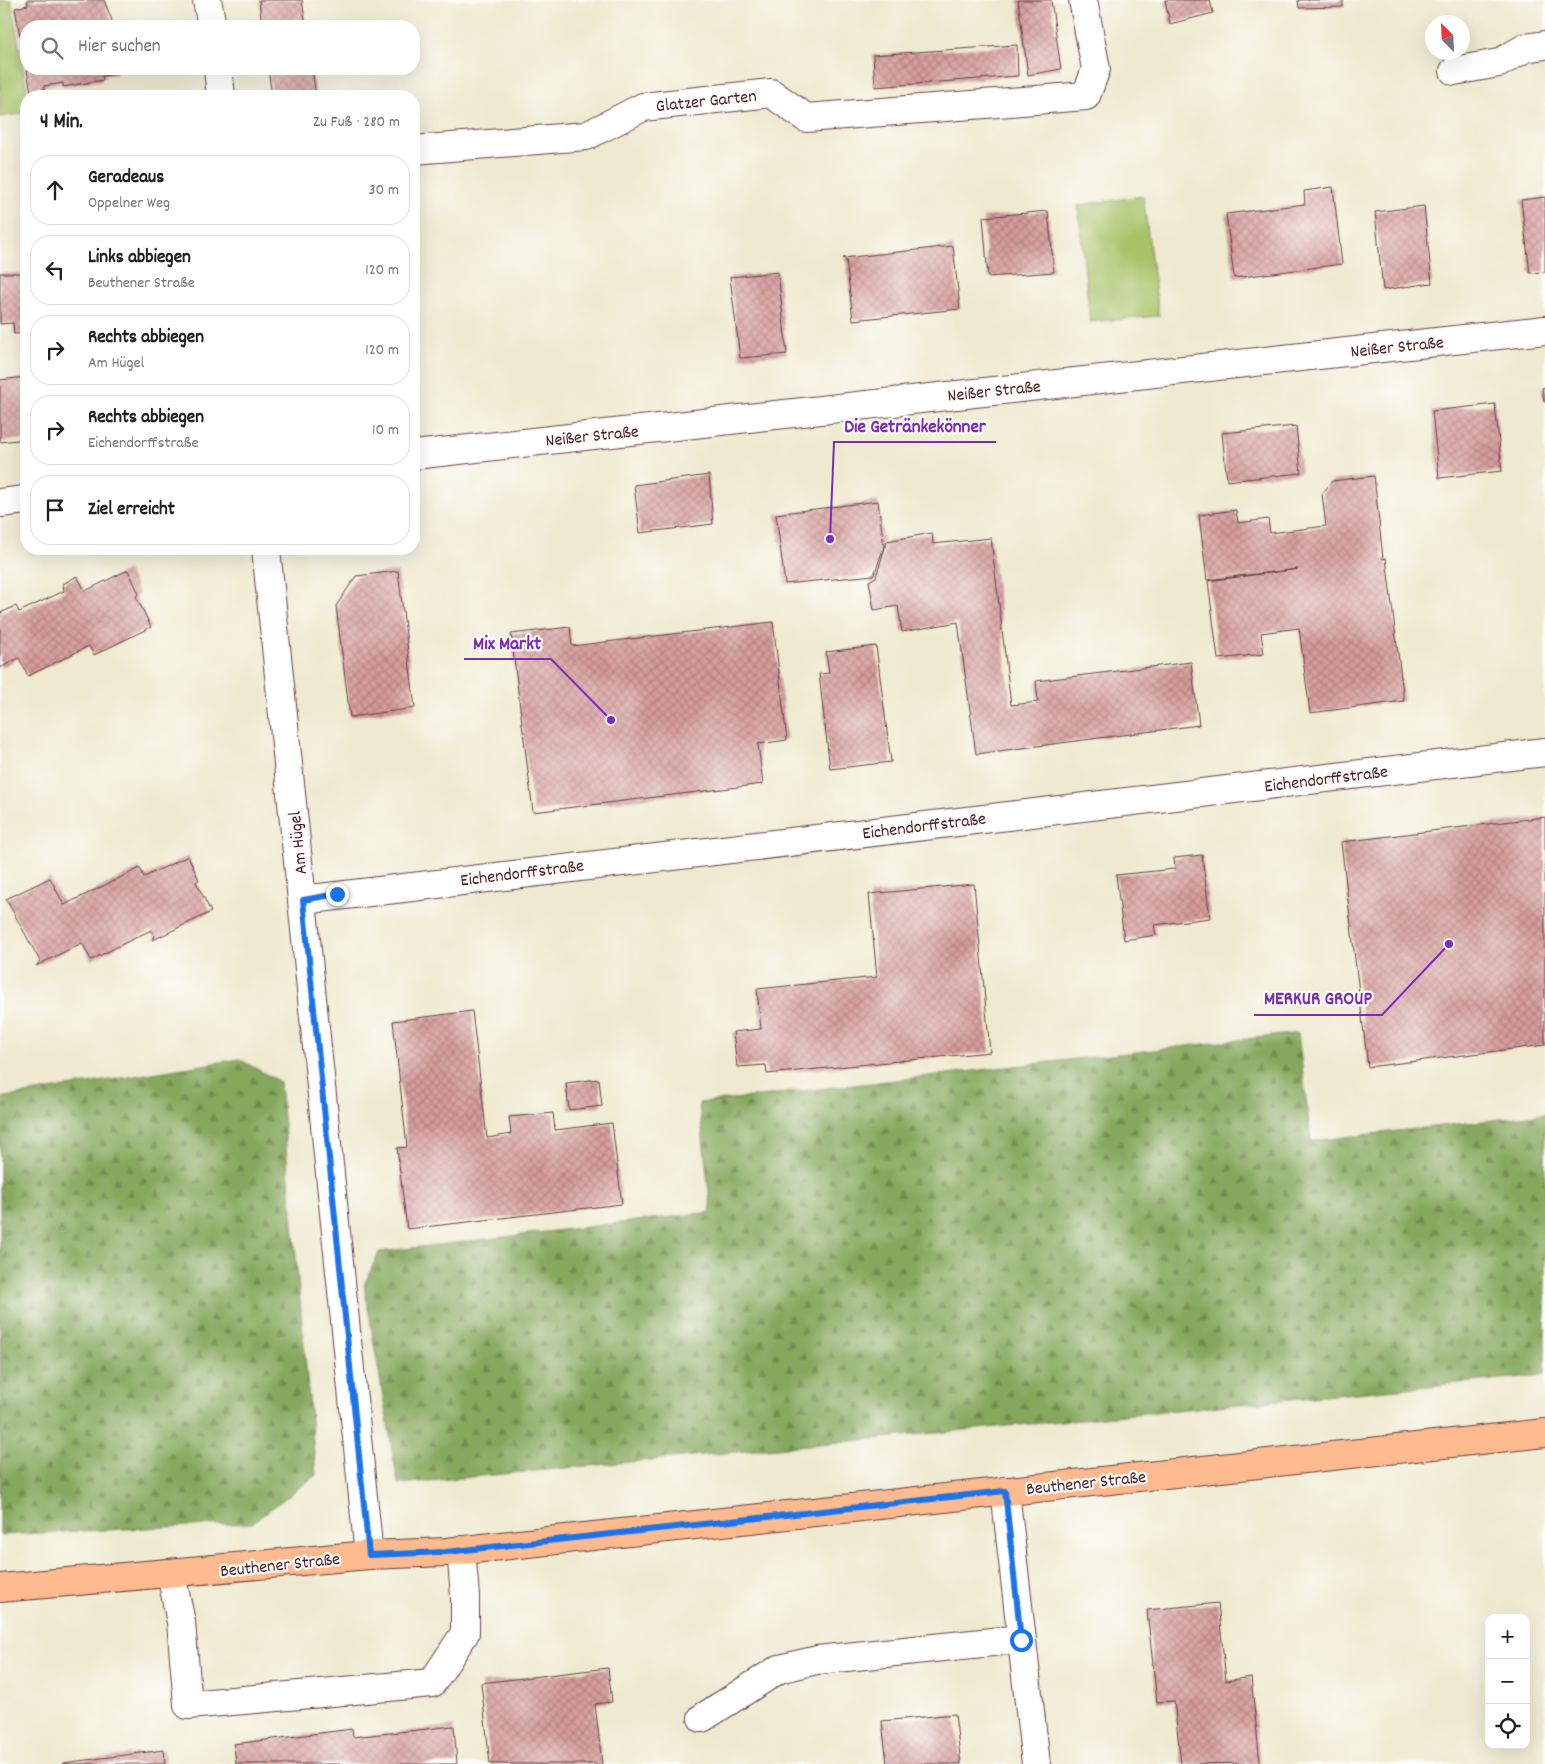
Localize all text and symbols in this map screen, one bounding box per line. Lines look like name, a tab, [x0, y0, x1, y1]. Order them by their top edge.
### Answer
north arrow	[1425, 15, 1470, 60]
search box	[20, 20, 420, 75]
icon: search	[38, 34, 66, 62]
text: Hier suchen	[78, 34, 161, 61]
street label: Glatzer Garten	[655, 85, 758, 120]
text: 4 Min.	[40, 108, 83, 138]
text: Zu Fuß · 280 m	[313, 111, 400, 134]
text: Geradeaus	[88, 165, 164, 192]
icon: ahead	[41, 176, 69, 204]
text: 30 m	[369, 179, 399, 202]
text: Oppelner Weg	[88, 192, 170, 215]
text: Links abbiegen	[88, 245, 191, 272]
icon: left	[41, 256, 69, 284]
text: 120 m	[365, 259, 399, 282]
text: Beuthener Straße	[88, 272, 195, 295]
text: Rechts abbiegen	[88, 325, 204, 352]
street label: Neißer Straße	[1349, 331, 1445, 366]
icon: right	[41, 336, 69, 364]
text: 120 m	[365, 339, 399, 362]
text: Am Hügel	[88, 352, 144, 375]
street label: Neißer Straße	[946, 375, 1042, 410]
text: Rechts abbiegen	[88, 405, 204, 432]
callout: Die Getränkekönner	[834, 408, 996, 442]
text: Die Getränkekönner	[844, 415, 987, 442]
icon: right	[41, 416, 69, 444]
text: 10 m	[372, 419, 399, 442]
street label: Neißer Straße	[544, 420, 640, 455]
text: Eichendorffstraße	[88, 432, 199, 455]
icon: arrive	[41, 496, 69, 524]
text: Ziel erreicht	[88, 497, 175, 524]
callout: Mix Markt	[464, 625, 551, 659]
text: Mix Markt	[473, 632, 541, 659]
street label: Eichendorffstraße	[1263, 760, 1390, 800]
street label: Eichendorffstraße	[861, 807, 988, 847]
street label: Am Hügel	[284, 809, 315, 876]
street label: Eichendorffstraße	[459, 854, 586, 894]
route end	[326, 883, 349, 906]
callout: MERKUR GROUP	[1254, 981, 1382, 1015]
text: MERKUR GROUP	[1264, 987, 1372, 1014]
street label: Beuthener Straße	[1025, 1466, 1147, 1503]
street label: Beuthener Straße	[219, 1548, 341, 1585]
map controls	[1485, 1614, 1530, 1749]
button: +	[1485, 1614, 1530, 1659]
route start	[1010, 1629, 1033, 1652]
button: −	[1485, 1659, 1530, 1704]
button: locate	[1485, 1704, 1530, 1749]

